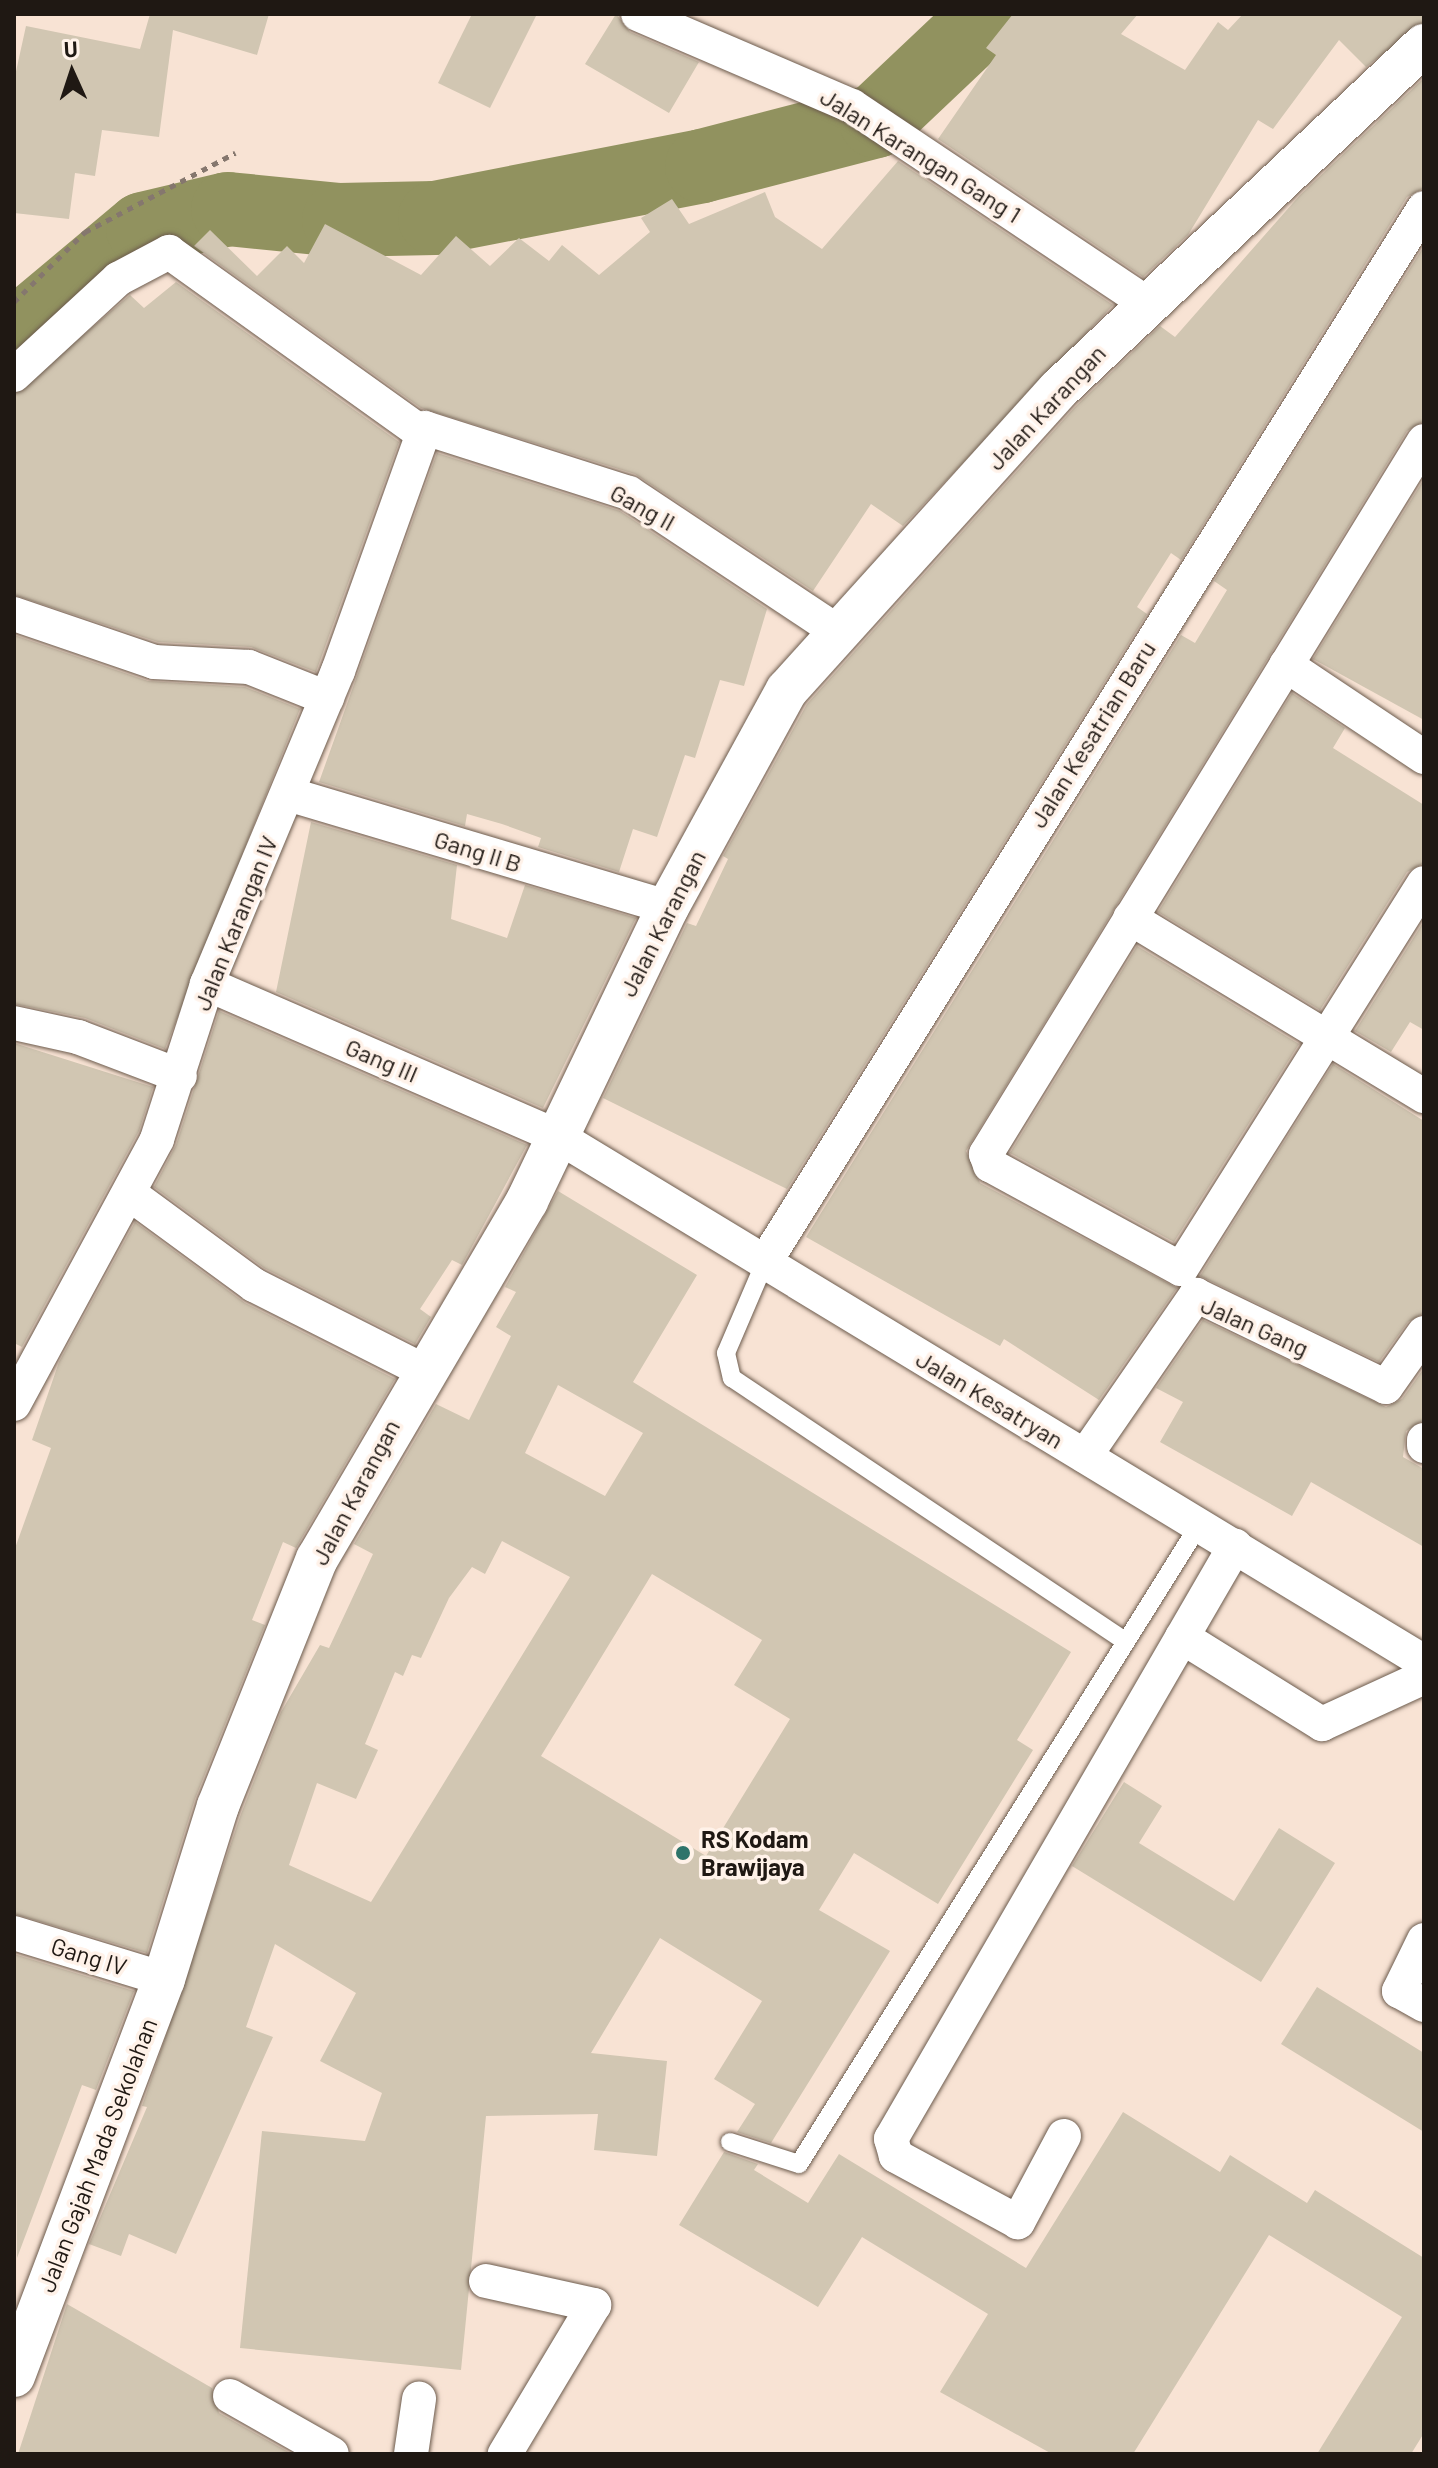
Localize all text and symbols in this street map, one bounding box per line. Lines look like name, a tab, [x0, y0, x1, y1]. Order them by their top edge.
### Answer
north arrow	[32, 32, 112, 112]
text: U	[63, 35, 78, 61]
street label: Jalan Karangan Gang 1	[815, 82, 1027, 228]
street label: Jalan Karangan	[981, 338, 1111, 476]
street label: Gang II	[605, 477, 681, 537]
street label: Jalan Kesatrian Baru	[1023, 635, 1161, 833]
street label: Gang II B	[431, 824, 525, 878]
street label: Jalan Karangan IV	[187, 832, 283, 1014]
street label: Jalan Karangan	[613, 845, 711, 1001]
street label: Gang III	[341, 1032, 423, 1088]
street label: Jalan Gang	[1197, 1290, 1313, 1362]
street label: Jalan Kesatryan	[911, 1344, 1069, 1454]
street label: Jalan Karangan	[305, 1414, 405, 1570]
place label: RS Kodam Brawijaya	[701, 1825, 809, 1881]
marker: RS Kodam Brawijaya	[672, 1842, 694, 1864]
street label: Gang IV	[48, 1931, 130, 1981]
street label: Jalan Gajah Mada Sekolahan	[31, 2014, 163, 2296]

